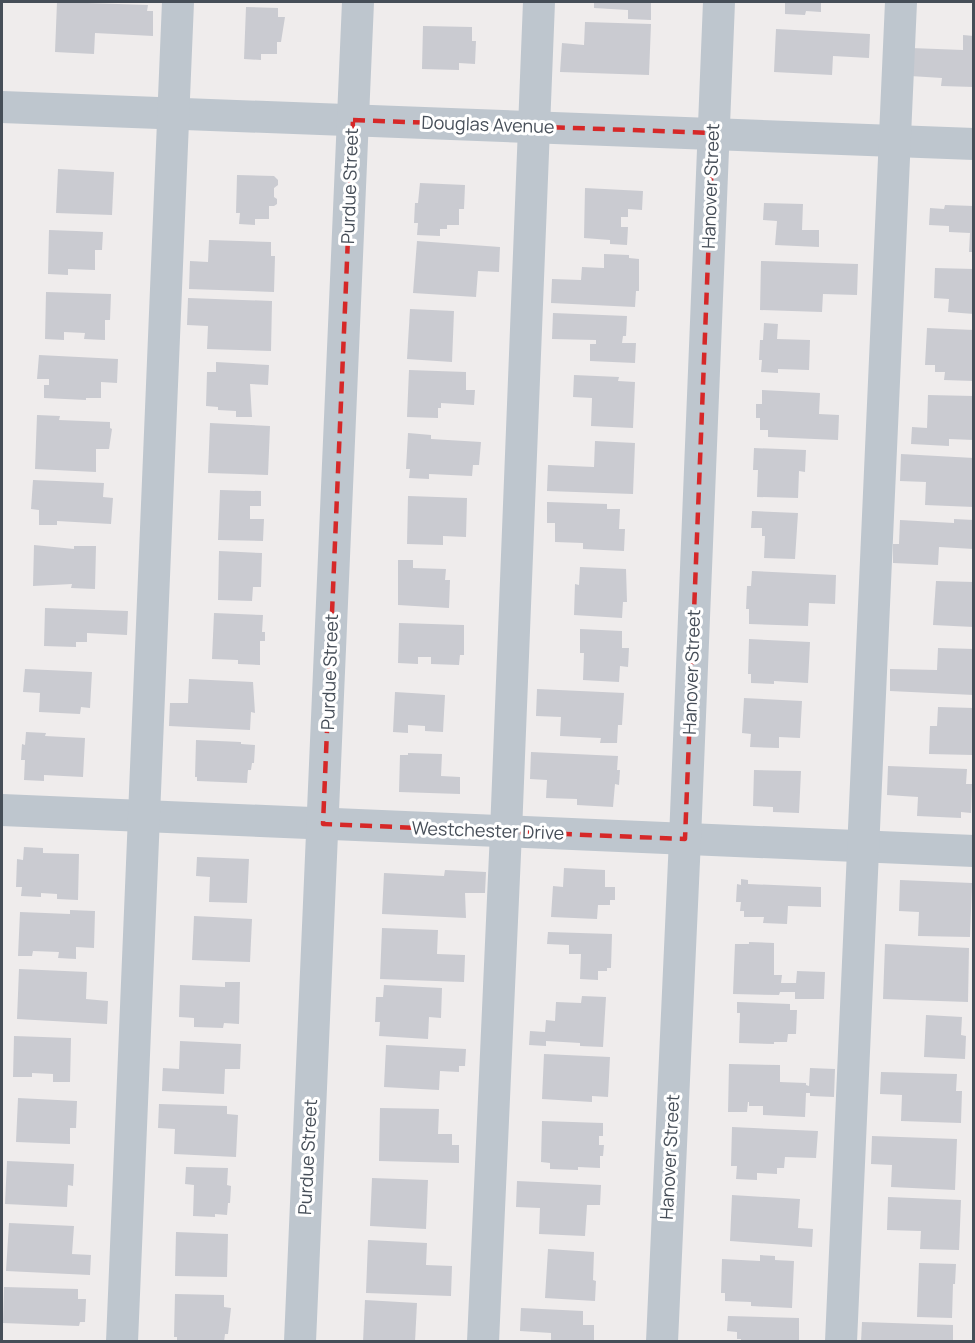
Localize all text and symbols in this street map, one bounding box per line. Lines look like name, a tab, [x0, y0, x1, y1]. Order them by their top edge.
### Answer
street label: Douglas Avenue	[421, 110, 555, 138]
street label: Hanover Street	[696, 123, 724, 249]
street label: Purdue Street	[335, 127, 363, 244]
street label: Hanover Street	[677, 609, 705, 735]
street label: Purdue Street	[315, 613, 343, 730]
street label: Westchester Drive	[411, 815, 565, 845]
street label: Hanover Street	[654, 1094, 684, 1220]
street label: Purdue Street	[292, 1098, 322, 1216]

